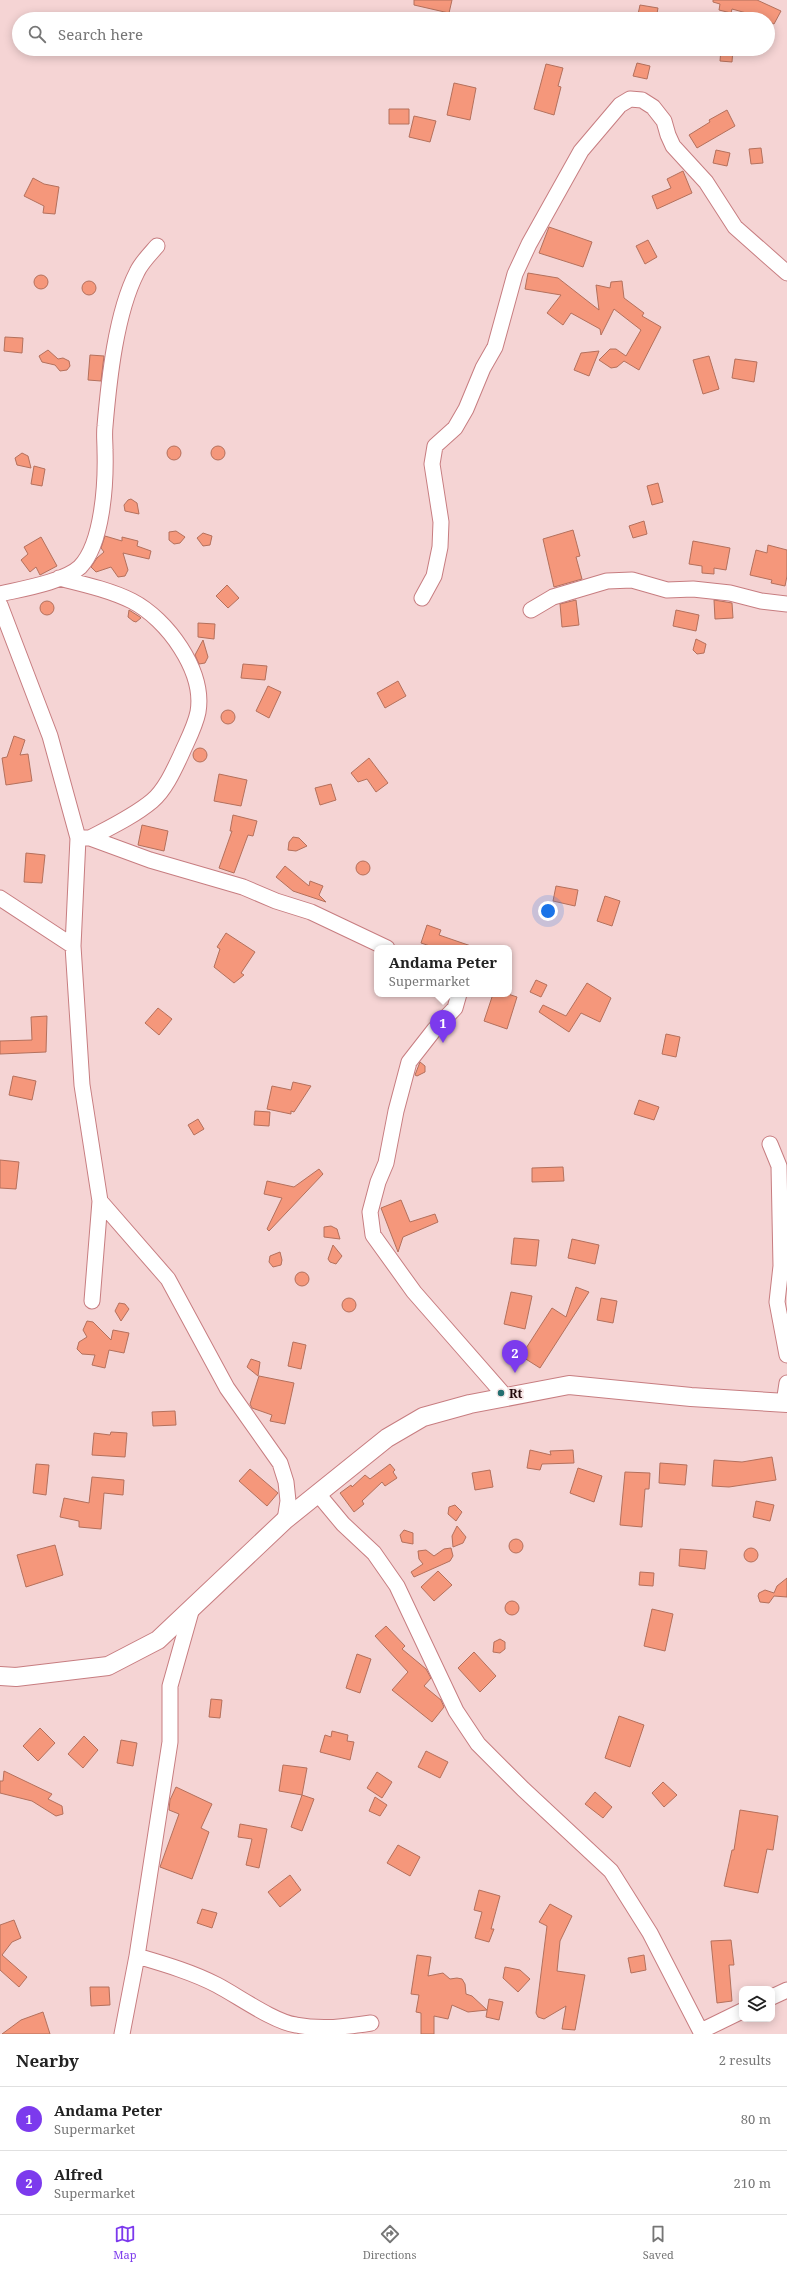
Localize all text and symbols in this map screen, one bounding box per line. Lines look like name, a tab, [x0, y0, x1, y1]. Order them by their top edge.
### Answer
search box	[12, 12, 775, 56]
icon: search	[26, 23, 48, 45]
text: Search here	[58, 24, 143, 44]
your location	[538, 901, 558, 921]
popup	[374, 945, 512, 997]
text: Andama Peter	[389, 952, 497, 972]
text: Supermarket	[389, 972, 470, 990]
pin: 1	[430, 1010, 456, 1043]
pin: 2	[502, 1340, 528, 1373]
place label: Rt	[509, 1385, 523, 1402]
marker: Rt	[496, 1388, 506, 1398]
map controls	[739, 1986, 775, 2022]
button: layers	[739, 1986, 775, 2022]
text: Nearby	[16, 2049, 79, 2072]
text: 2 results	[719, 2051, 771, 2069]
text: Andama Peter	[54, 2100, 162, 2120]
text: 1	[25, 2110, 33, 2128]
text: 80 m	[741, 2110, 771, 2128]
text: Supermarket	[54, 2120, 135, 2138]
text: Alfred	[54, 2164, 103, 2184]
text: 2	[25, 2174, 33, 2192]
text: 210 m	[734, 2174, 771, 2192]
text: Supermarket	[54, 2184, 135, 2202]
tab: Map	[113, 2223, 136, 2262]
tab: Directions	[363, 2223, 416, 2262]
tab: Saved	[643, 2223, 674, 2262]

